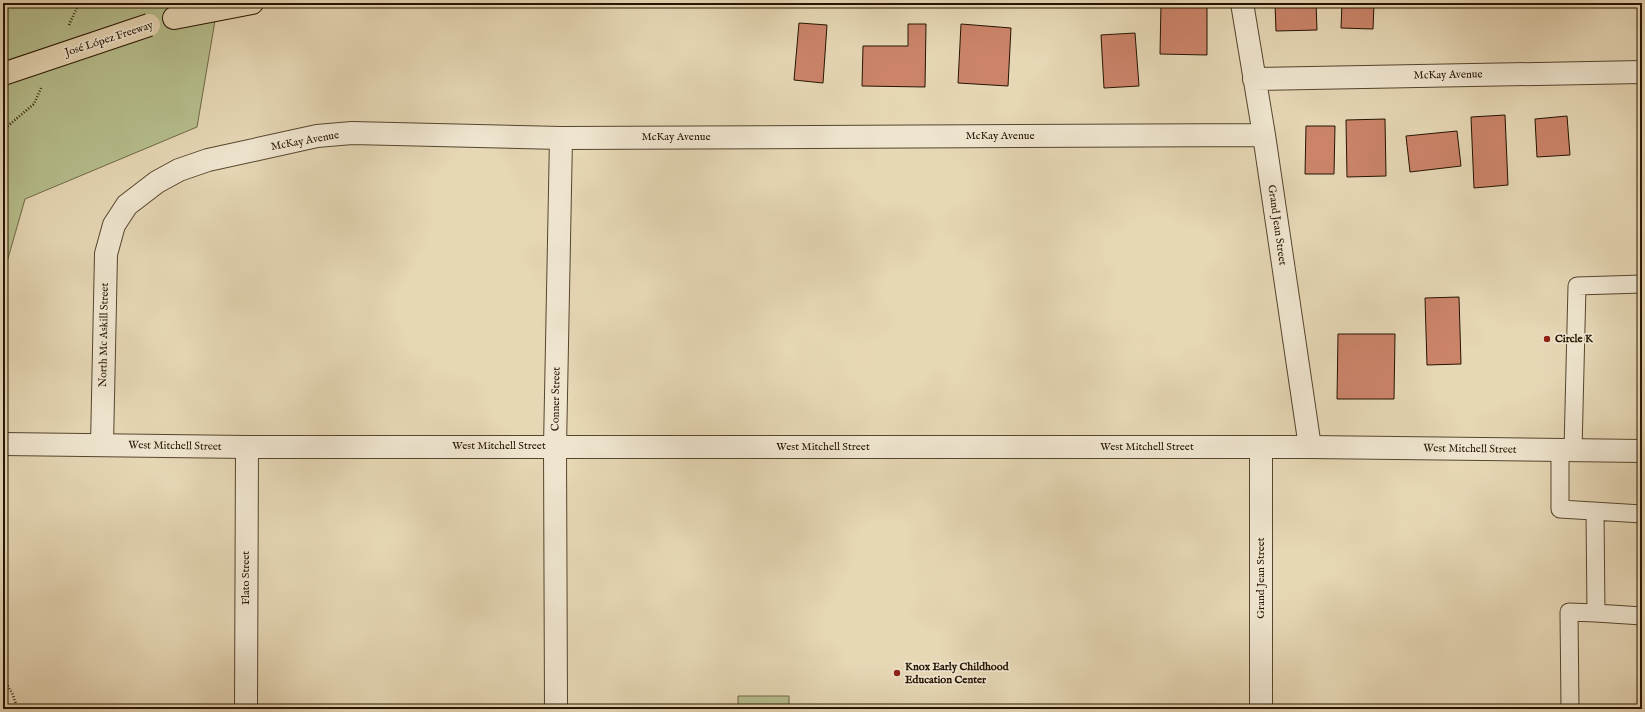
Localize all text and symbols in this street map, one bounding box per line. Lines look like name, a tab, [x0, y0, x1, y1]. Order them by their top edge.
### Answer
street label: José López Freeway	[61, 18, 155, 60]
street label: McKay Avenue	[1413, 67, 1483, 83]
street label: McKay Avenue	[270, 128, 340, 154]
street label: McKay Avenue	[966, 129, 1034, 143]
street label: McKay Avenue	[642, 130, 710, 144]
street label: Grand Jean Street	[1264, 184, 1290, 266]
street label: North Mc Askill Street	[96, 282, 112, 387]
place label: Circle K	[1555, 332, 1594, 346]
marker: Circle K	[1542, 334, 1552, 344]
street label: Conner Street	[548, 367, 564, 431]
street label: West Mitchell Street	[128, 438, 222, 454]
street label: West Mitchell Street	[452, 439, 546, 453]
street label: West Mitchell Street	[776, 440, 870, 454]
street label: West Mitchell Street	[1100, 440, 1194, 454]
street label: West Mitchell Street	[1423, 441, 1517, 457]
street label: Grand Jean Street	[1254, 537, 1268, 619]
street label: Flato Street	[239, 551, 253, 605]
place label: Knox Early Childhood Education Center	[905, 660, 1010, 687]
marker: Knox Early Childhood Education Center	[892, 668, 902, 678]

